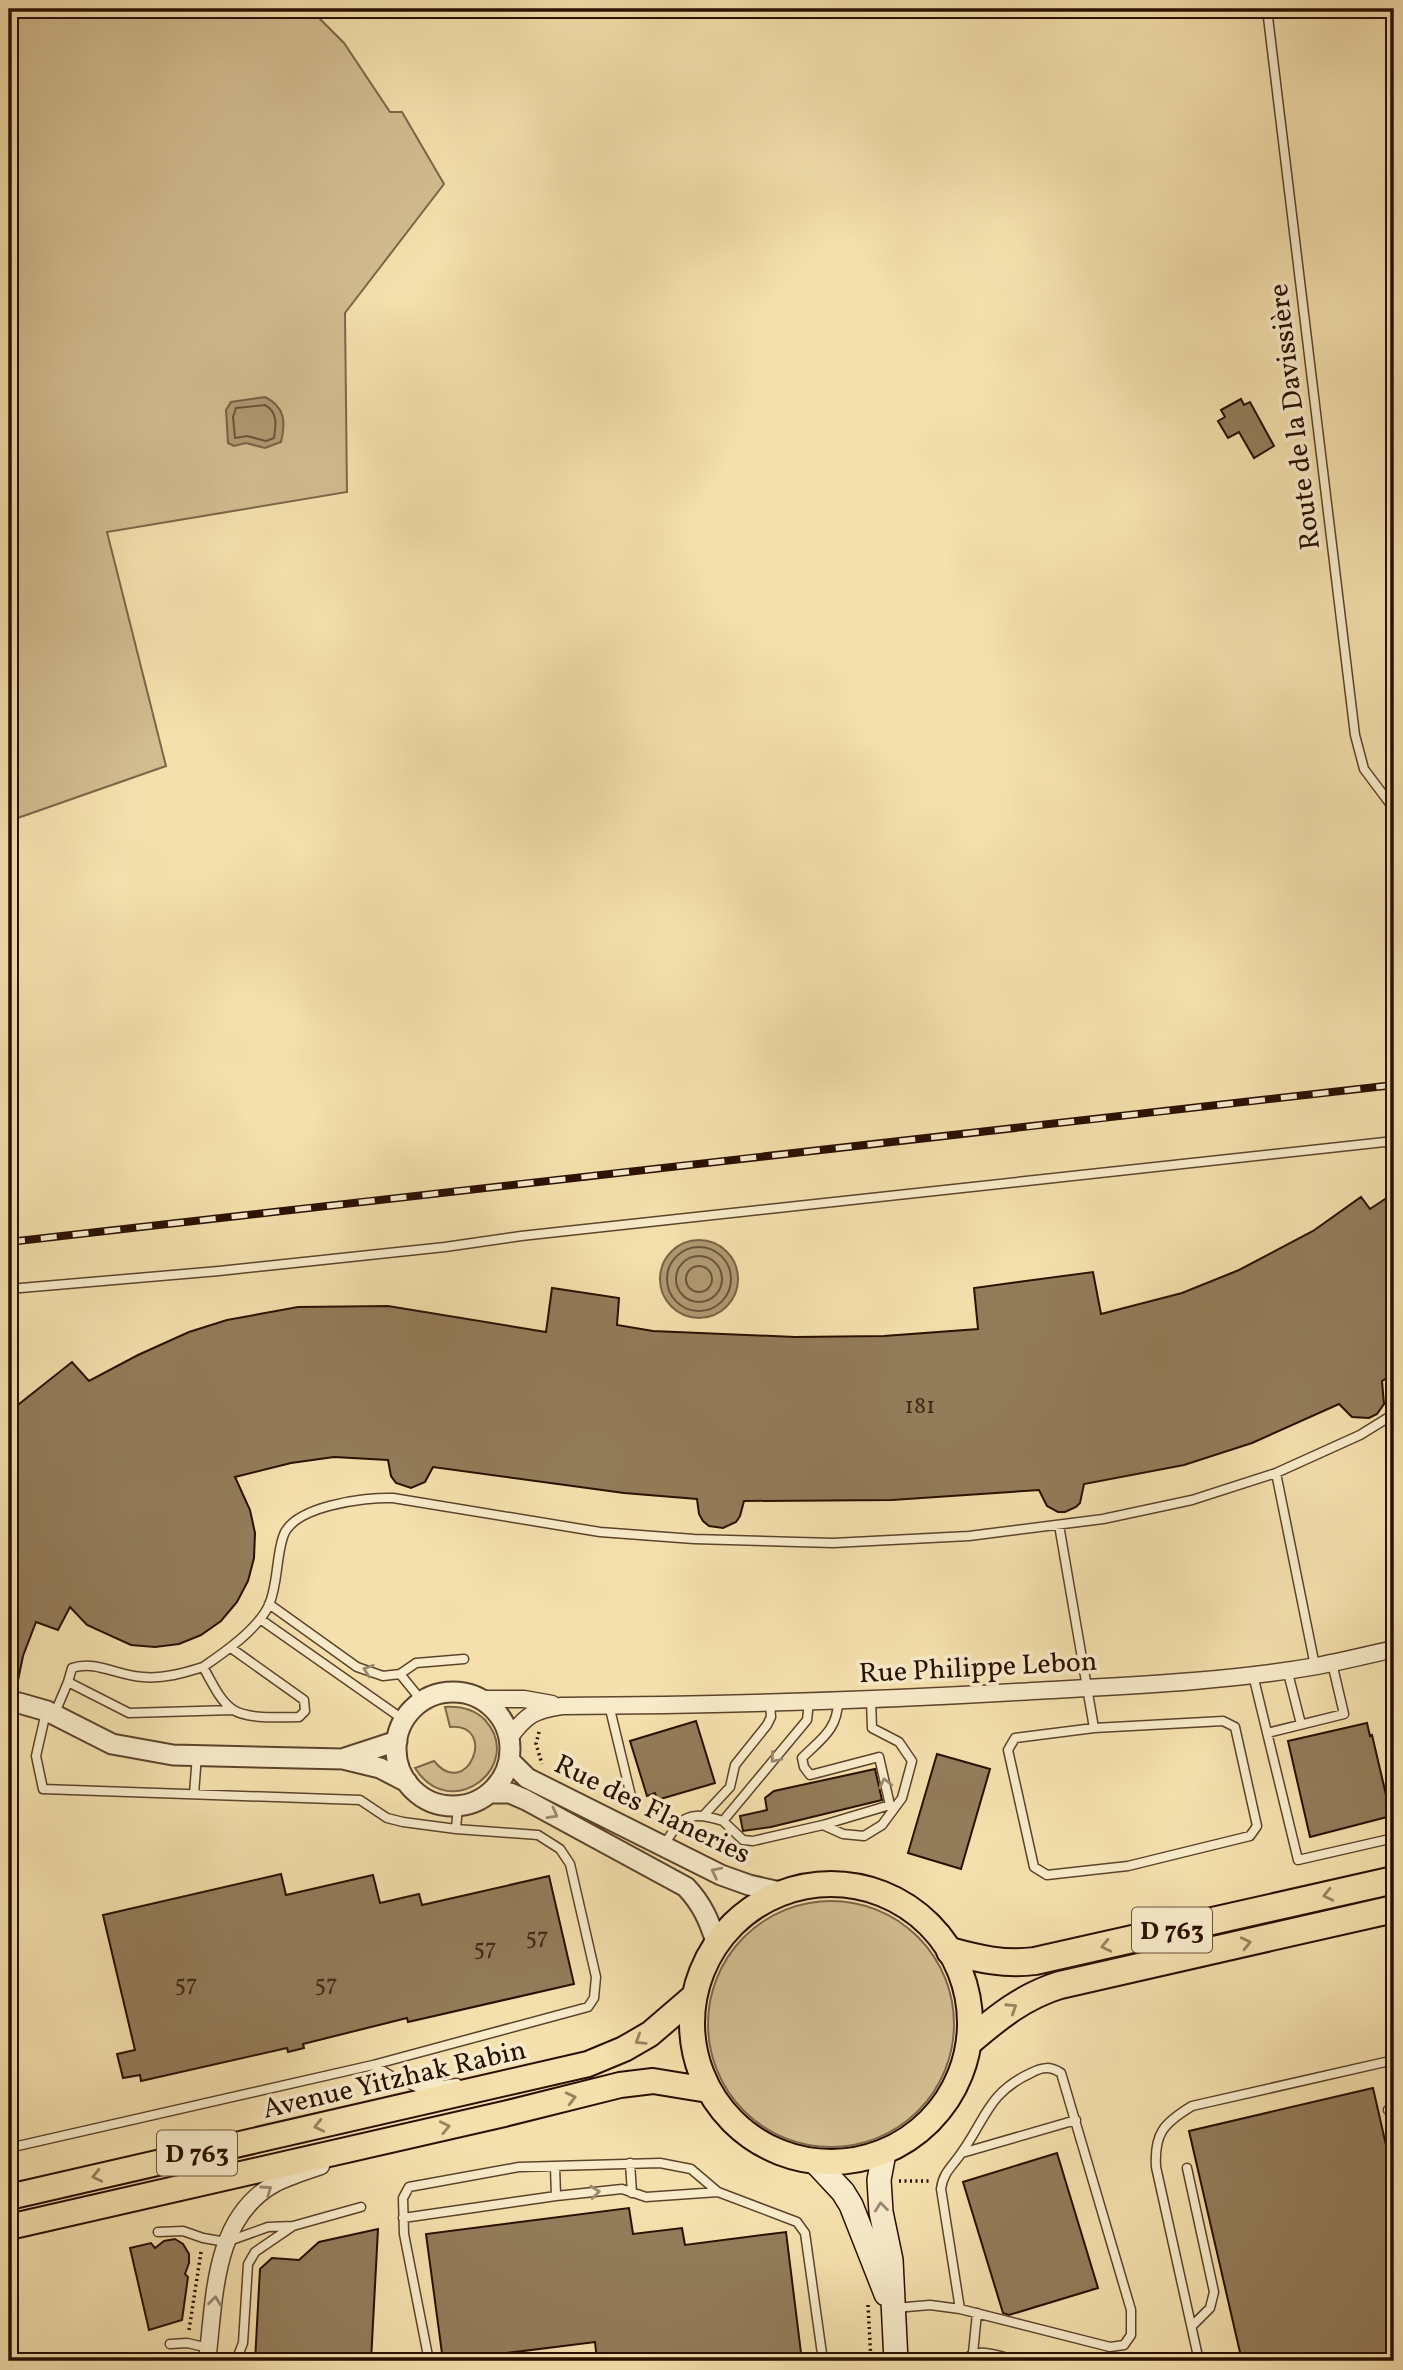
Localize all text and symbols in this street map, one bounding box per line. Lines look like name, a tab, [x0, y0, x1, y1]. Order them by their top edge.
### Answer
street label: Route de la Davissière	[1260, 281, 1331, 552]
house number: 181	[905, 1390, 935, 1424]
street label: Rue Philippe Lebon	[858, 1643, 1098, 1694]
one-way arrow	[362, 1664, 374, 1678]
street label: Rue des Flaneries	[547, 1746, 757, 1875]
one-way arrow	[771, 1750, 783, 1763]
one-way arrow	[879, 1777, 893, 1789]
one-way arrow	[546, 1806, 558, 1819]
one-way arrow	[711, 1866, 723, 1880]
one-way arrow	[1322, 1887, 1334, 1901]
road number: D 763	[1132, 1908, 1212, 1952]
house number: 57	[525, 1921, 549, 1955]
house number: 57	[473, 1932, 497, 1966]
one-way arrow	[1100, 1937, 1112, 1952]
one-way arrow	[1240, 1937, 1252, 1951]
house number: 57	[174, 1968, 198, 2002]
house number: 57	[314, 1968, 338, 2002]
one-way arrow	[1004, 2004, 1017, 2016]
street label: Avenue Yitzhak Rabin	[259, 2031, 530, 2130]
one-way arrow	[635, 2031, 648, 2044]
one-way arrow	[565, 2091, 577, 2106]
one-way arrow	[313, 2117, 325, 2132]
one-way arrow	[439, 2121, 451, 2135]
road number: D 763	[157, 2130, 237, 2176]
one-way arrow	[91, 2168, 103, 2183]
one-way arrow	[590, 2185, 601, 2200]
one-way arrow	[259, 2186, 272, 2198]
one-way arrow	[874, 2201, 889, 2212]
one-way arrow	[207, 2295, 222, 2307]

